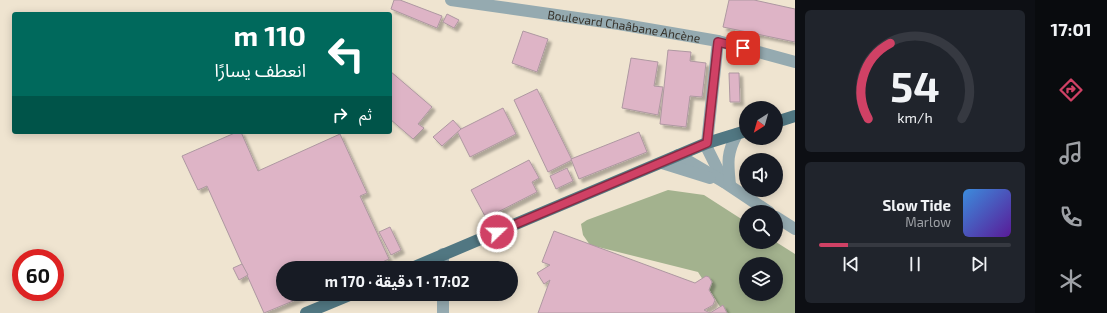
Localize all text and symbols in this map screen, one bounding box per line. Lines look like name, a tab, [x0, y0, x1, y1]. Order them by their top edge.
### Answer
street label: Boulevard Chaâbane Ahcène	[547, 7, 702, 45]
text: 110 m	[233, 18, 306, 52]
text: 17:01	[1050, 18, 1092, 40]
icon: left	[320, 28, 372, 80]
pin	[726, 31, 760, 65]
icon: arrive	[732, 37, 754, 59]
text: انعطف يسارًا	[215, 59, 306, 81]
text: 54	[890, 60, 940, 110]
icon: directions	[1057, 76, 1085, 104]
north arrow	[739, 101, 783, 145]
map controls	[739, 101, 783, 301]
icon: right	[329, 104, 351, 126]
text: ثم	[359, 105, 372, 123]
text: km/h	[897, 108, 933, 125]
icon: music	[1057, 139, 1085, 167]
button: sound	[739, 153, 783, 197]
text: Slow Tide	[883, 196, 951, 214]
icon: phone	[1057, 203, 1085, 231]
button: search	[739, 205, 783, 249]
position arrow	[476, 211, 518, 253]
text: Marlow	[905, 214, 951, 230]
speed limit sign: 60	[12, 249, 64, 301]
icon: previous	[840, 253, 862, 275]
icon: pause	[904, 253, 926, 275]
icon: next	[968, 253, 990, 275]
button: layers	[739, 257, 783, 301]
icon: climate	[1057, 267, 1085, 295]
text: 17:02 · 1 دقيقة · 170 m	[325, 272, 469, 290]

